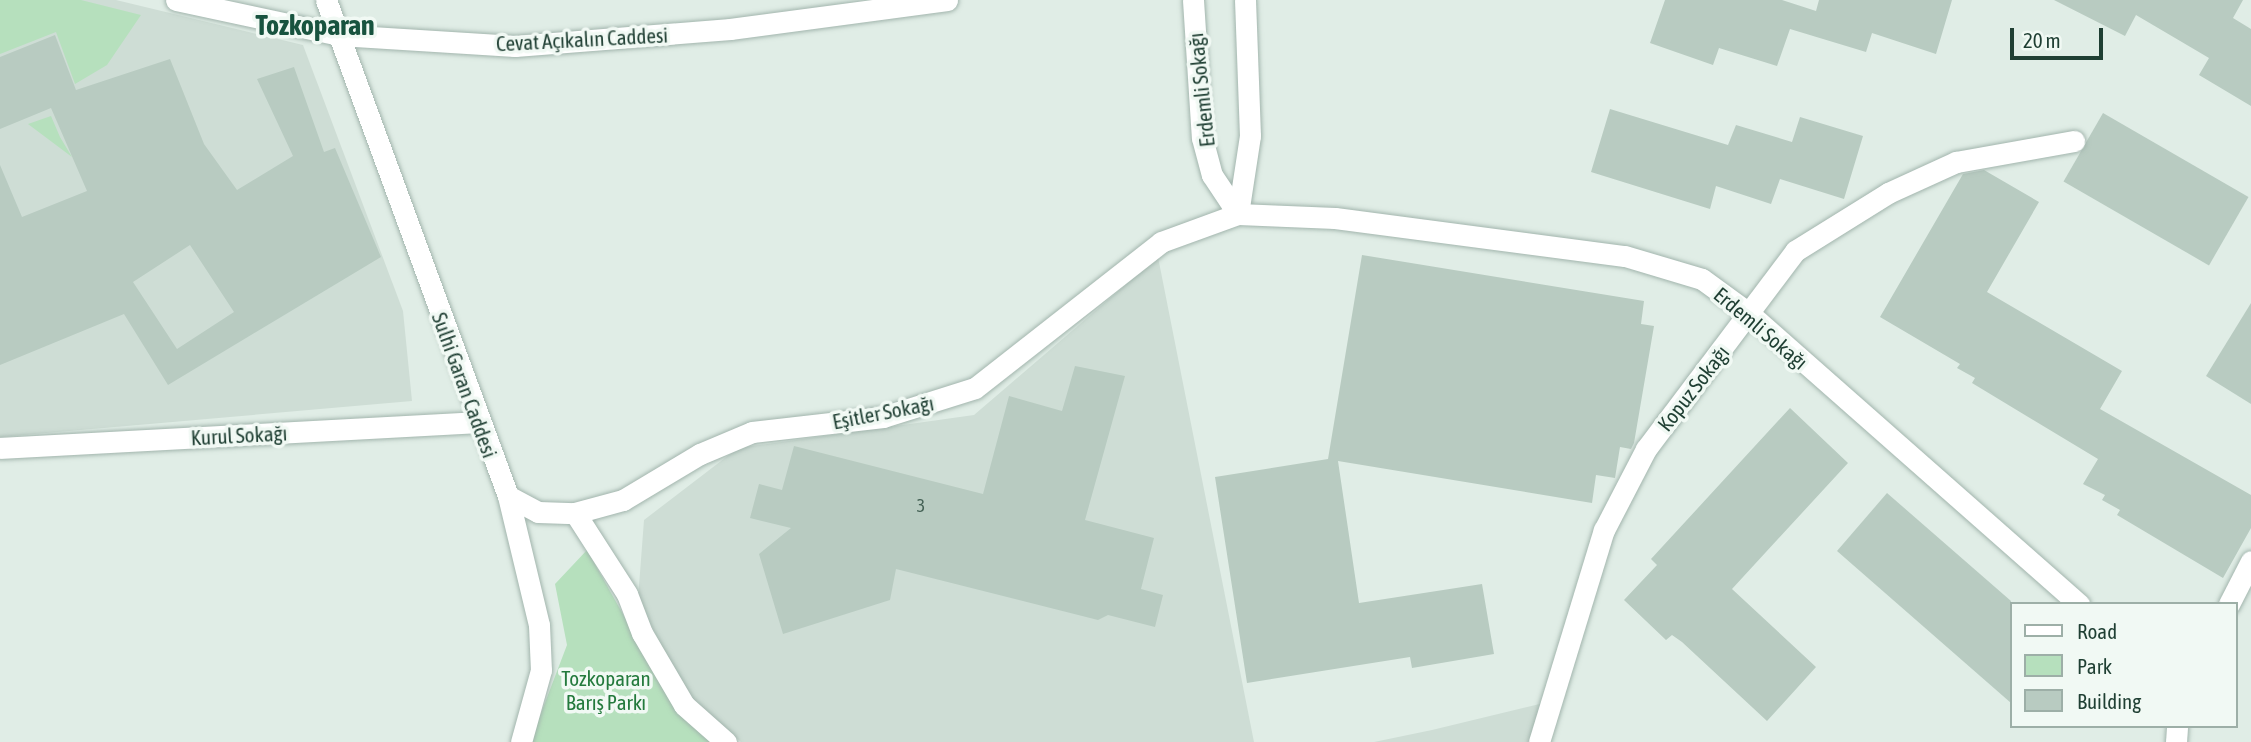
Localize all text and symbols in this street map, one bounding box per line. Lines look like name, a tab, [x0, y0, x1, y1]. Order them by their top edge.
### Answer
district label: Tozkoparan	[255, 8, 375, 42]
scale bar	[2013, 14, 2106, 58]
street label: Cevat Açıkalın Caddesi	[495, 22, 669, 56]
text: 20 m	[2023, 28, 2061, 52]
street label: Erdemli Sokağı	[1182, 32, 1220, 148]
street label: Erdemli Sokağı	[1709, 282, 1813, 374]
street label: Sulhi Garan Caddesi	[427, 309, 503, 461]
street label: Kopuz Sokağı	[1652, 340, 1734, 436]
street label: Eşitler Sokağı	[830, 390, 936, 434]
street label: Kurul Sokağı	[190, 420, 288, 450]
house number: 3	[917, 495, 925, 517]
legend	[2010, 602, 2237, 728]
text: Road	[2077, 619, 2117, 643]
text: Park	[2077, 654, 2112, 678]
park label: Tozkoparan Barış Parkı	[561, 665, 651, 715]
text: Building	[2077, 689, 2141, 713]

